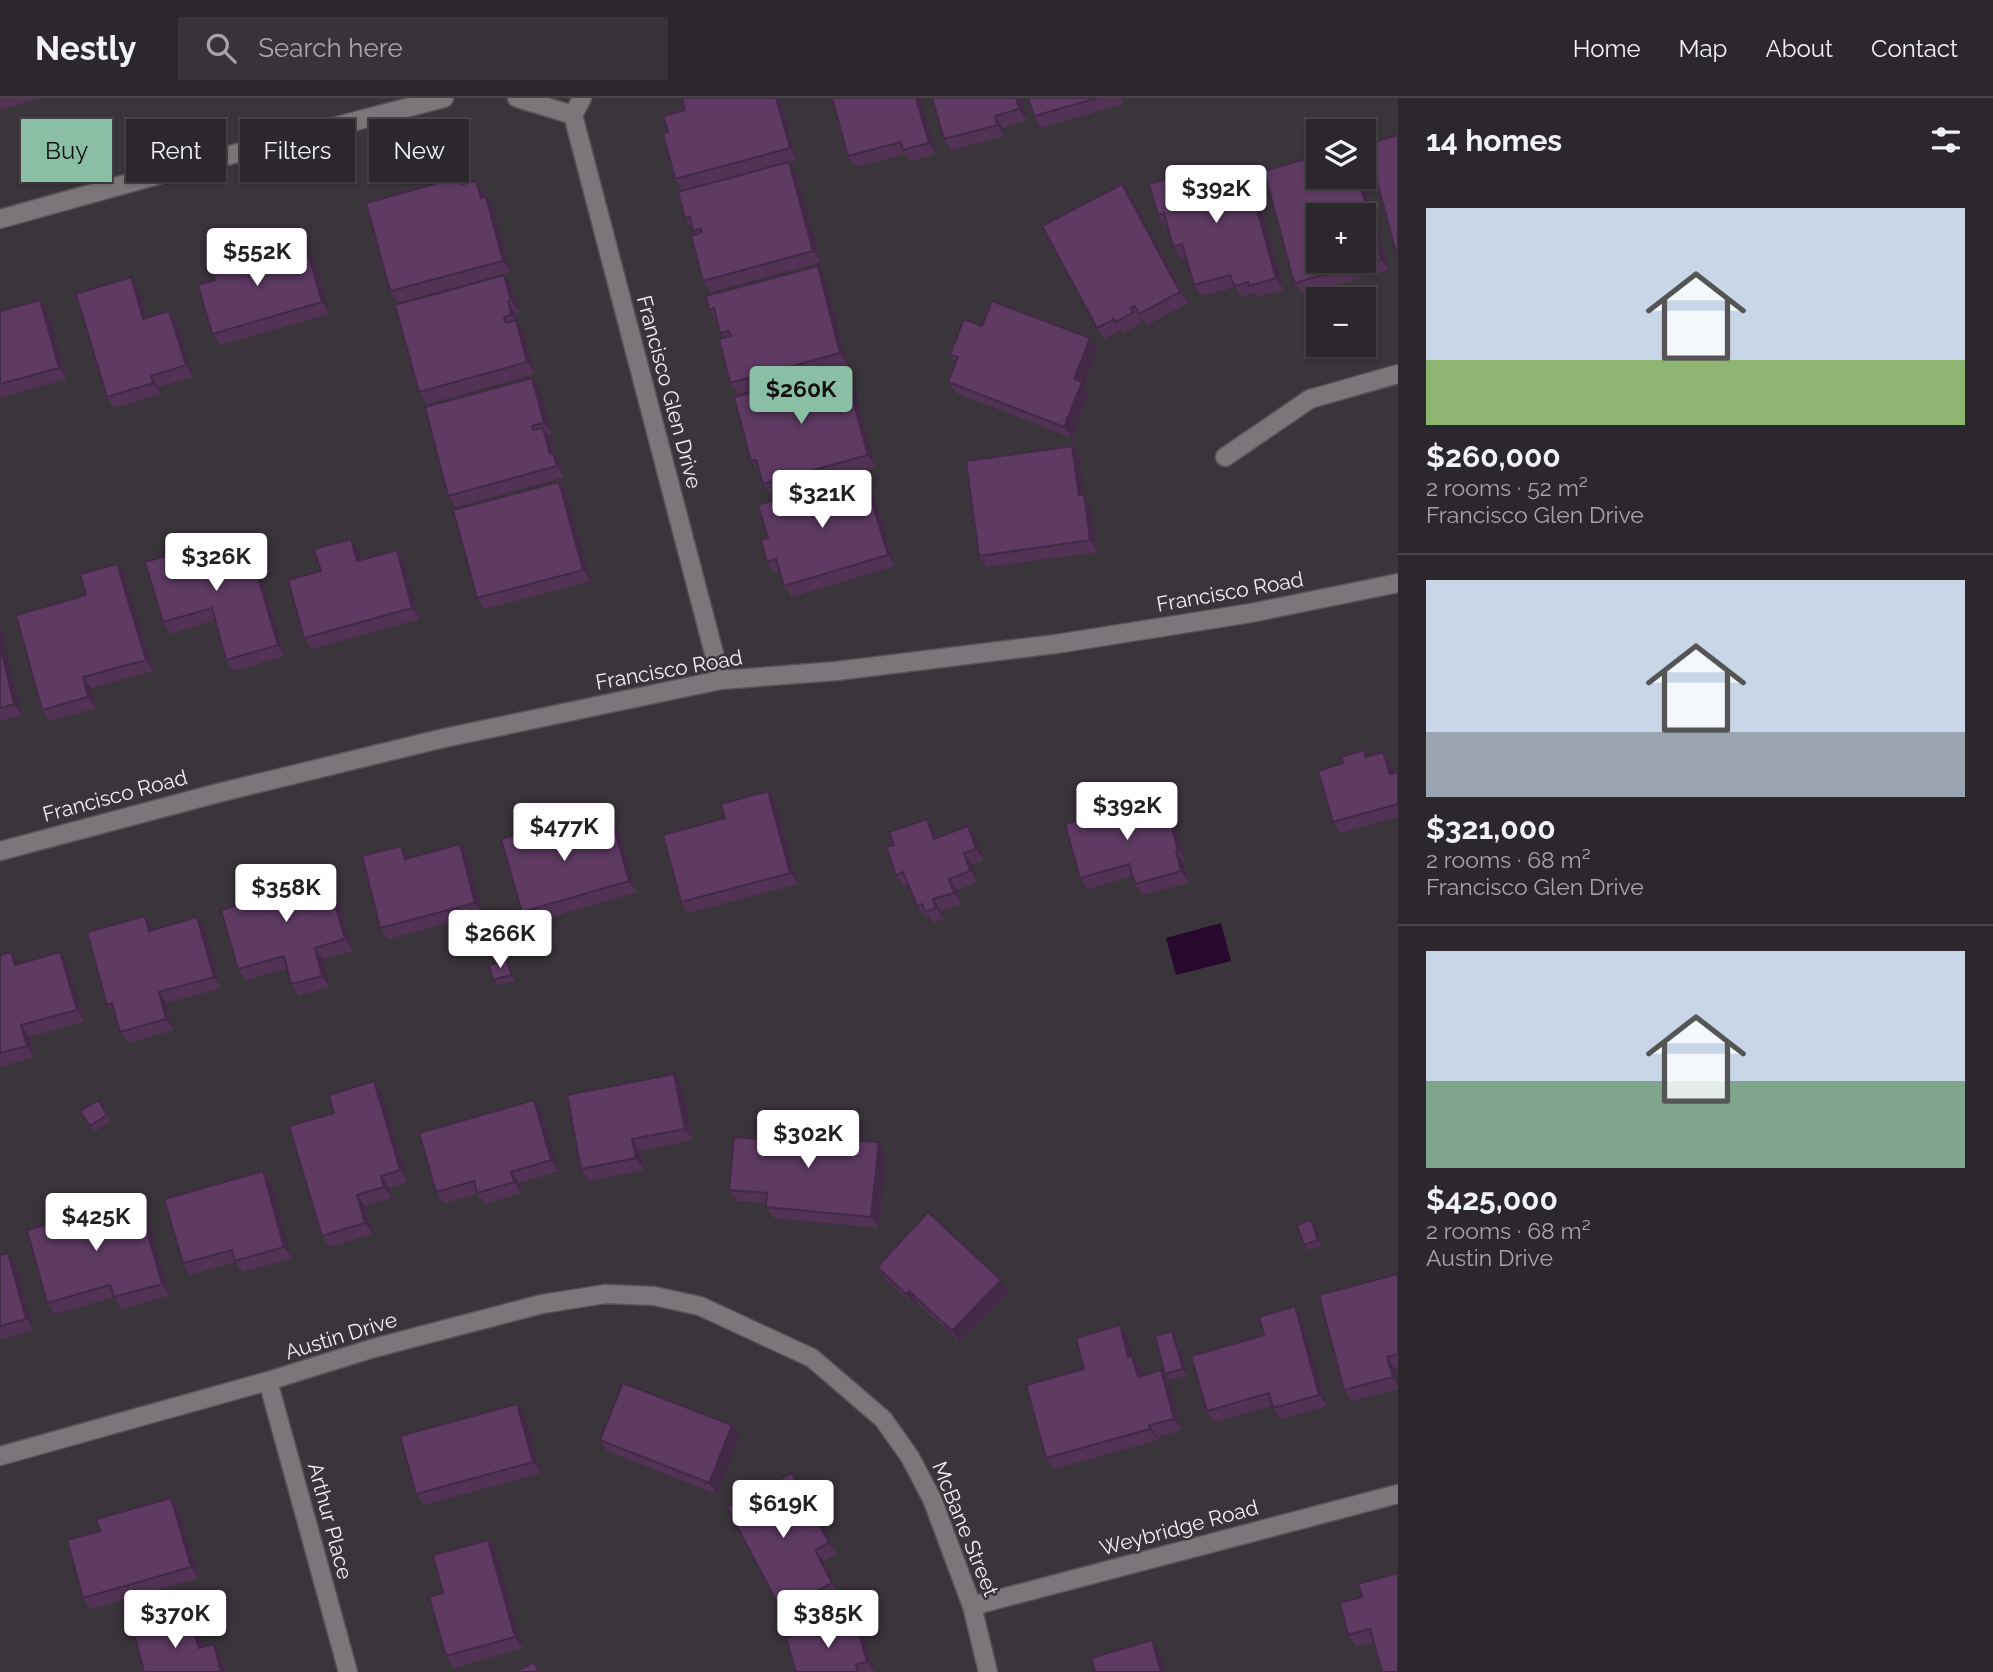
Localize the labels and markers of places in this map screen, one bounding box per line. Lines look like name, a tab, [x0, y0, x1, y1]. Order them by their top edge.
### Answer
pin: $392K	[1167, 166, 1265, 225]
pin: $552K	[208, 228, 306, 288]
pin: $260K	[752, 366, 850, 426]
pin: $321K	[773, 470, 871, 530]
pin: $326K	[167, 533, 265, 593]
pin: $392K	[1078, 782, 1176, 842]
pin: $477K	[515, 804, 613, 863]
pin: $358K	[237, 864, 335, 924]
pin: $266K	[451, 910, 549, 970]
pin: $302K	[759, 1110, 857, 1170]
pin: $425K	[47, 1194, 145, 1253]
pin: $619K	[734, 1480, 832, 1540]
pin: $370K	[126, 1590, 224, 1650]
pin: $385K	[779, 1590, 877, 1650]

